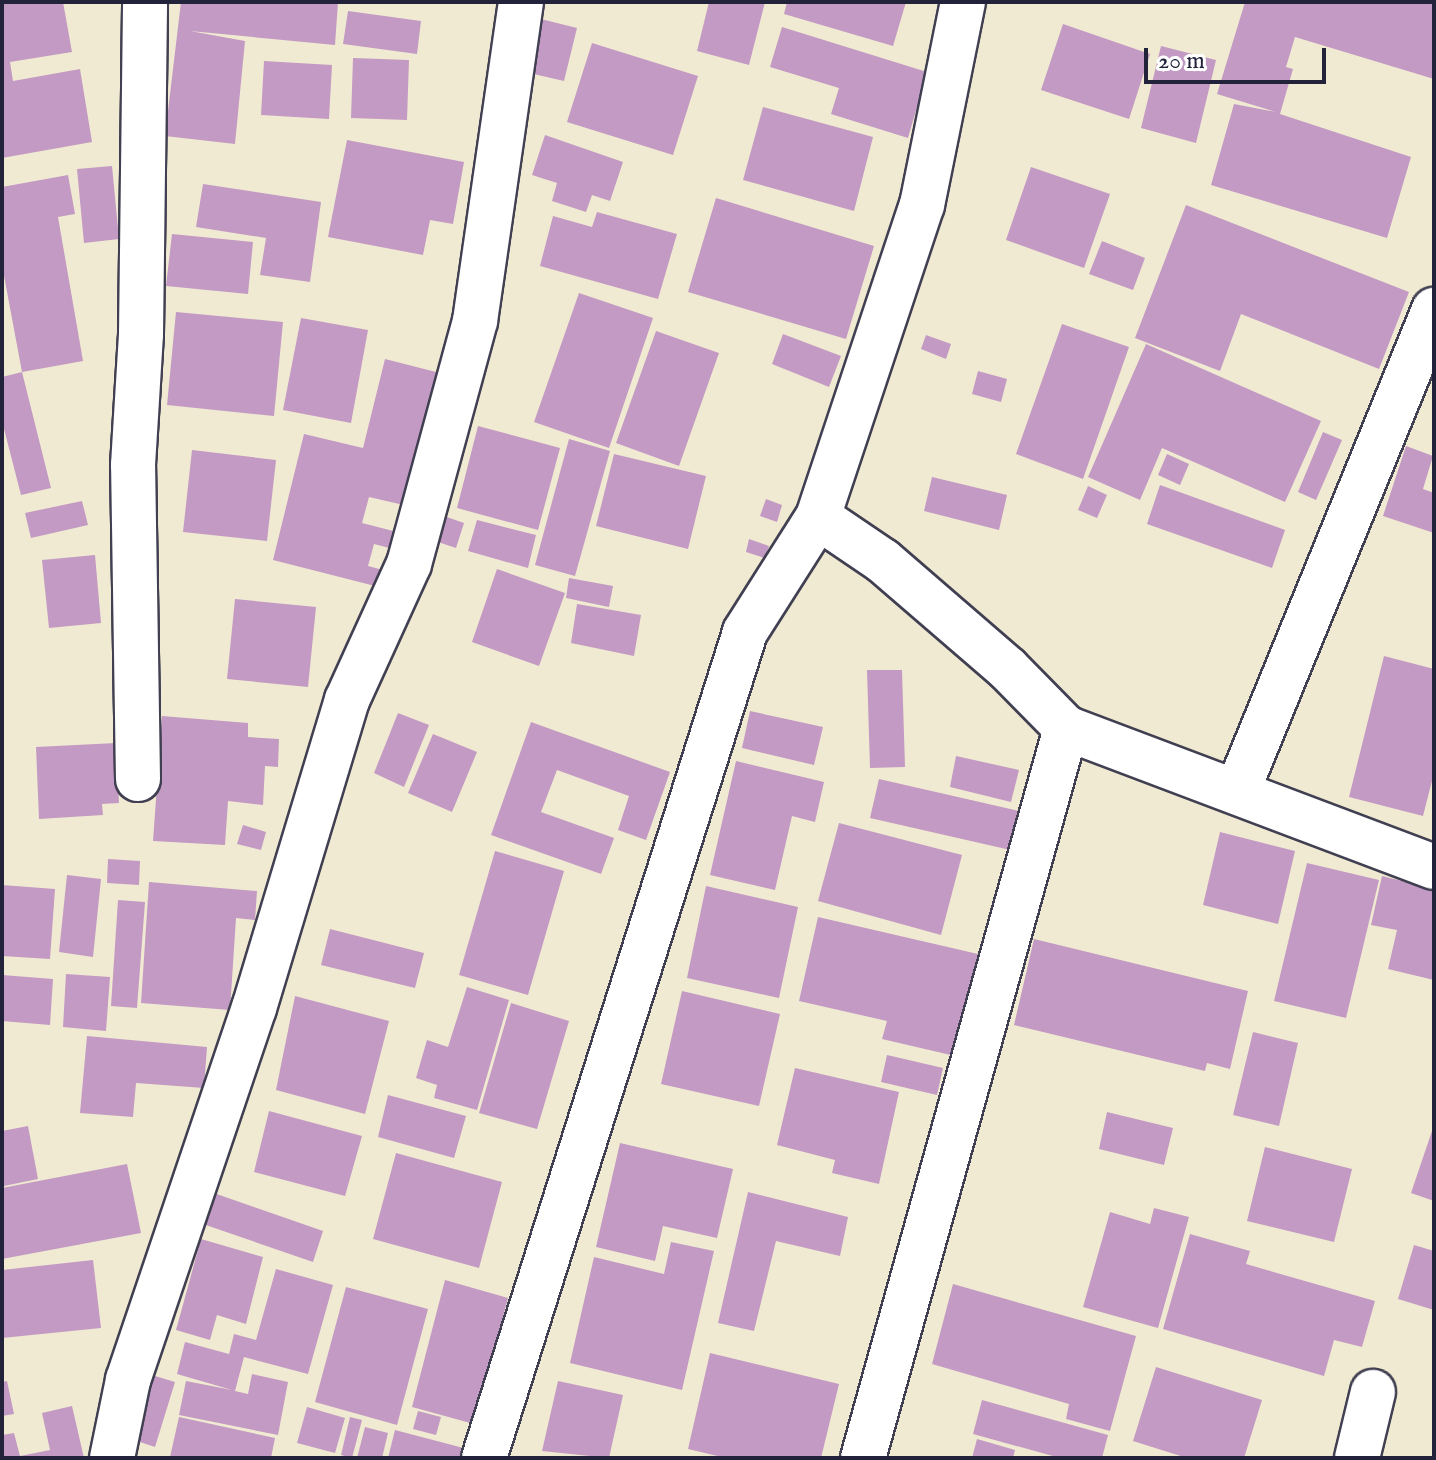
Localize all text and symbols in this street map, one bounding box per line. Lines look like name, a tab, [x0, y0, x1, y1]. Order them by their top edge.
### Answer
scale bar	[1148, 32, 1330, 82]
text: 20 m	[1158, 46, 1205, 77]

